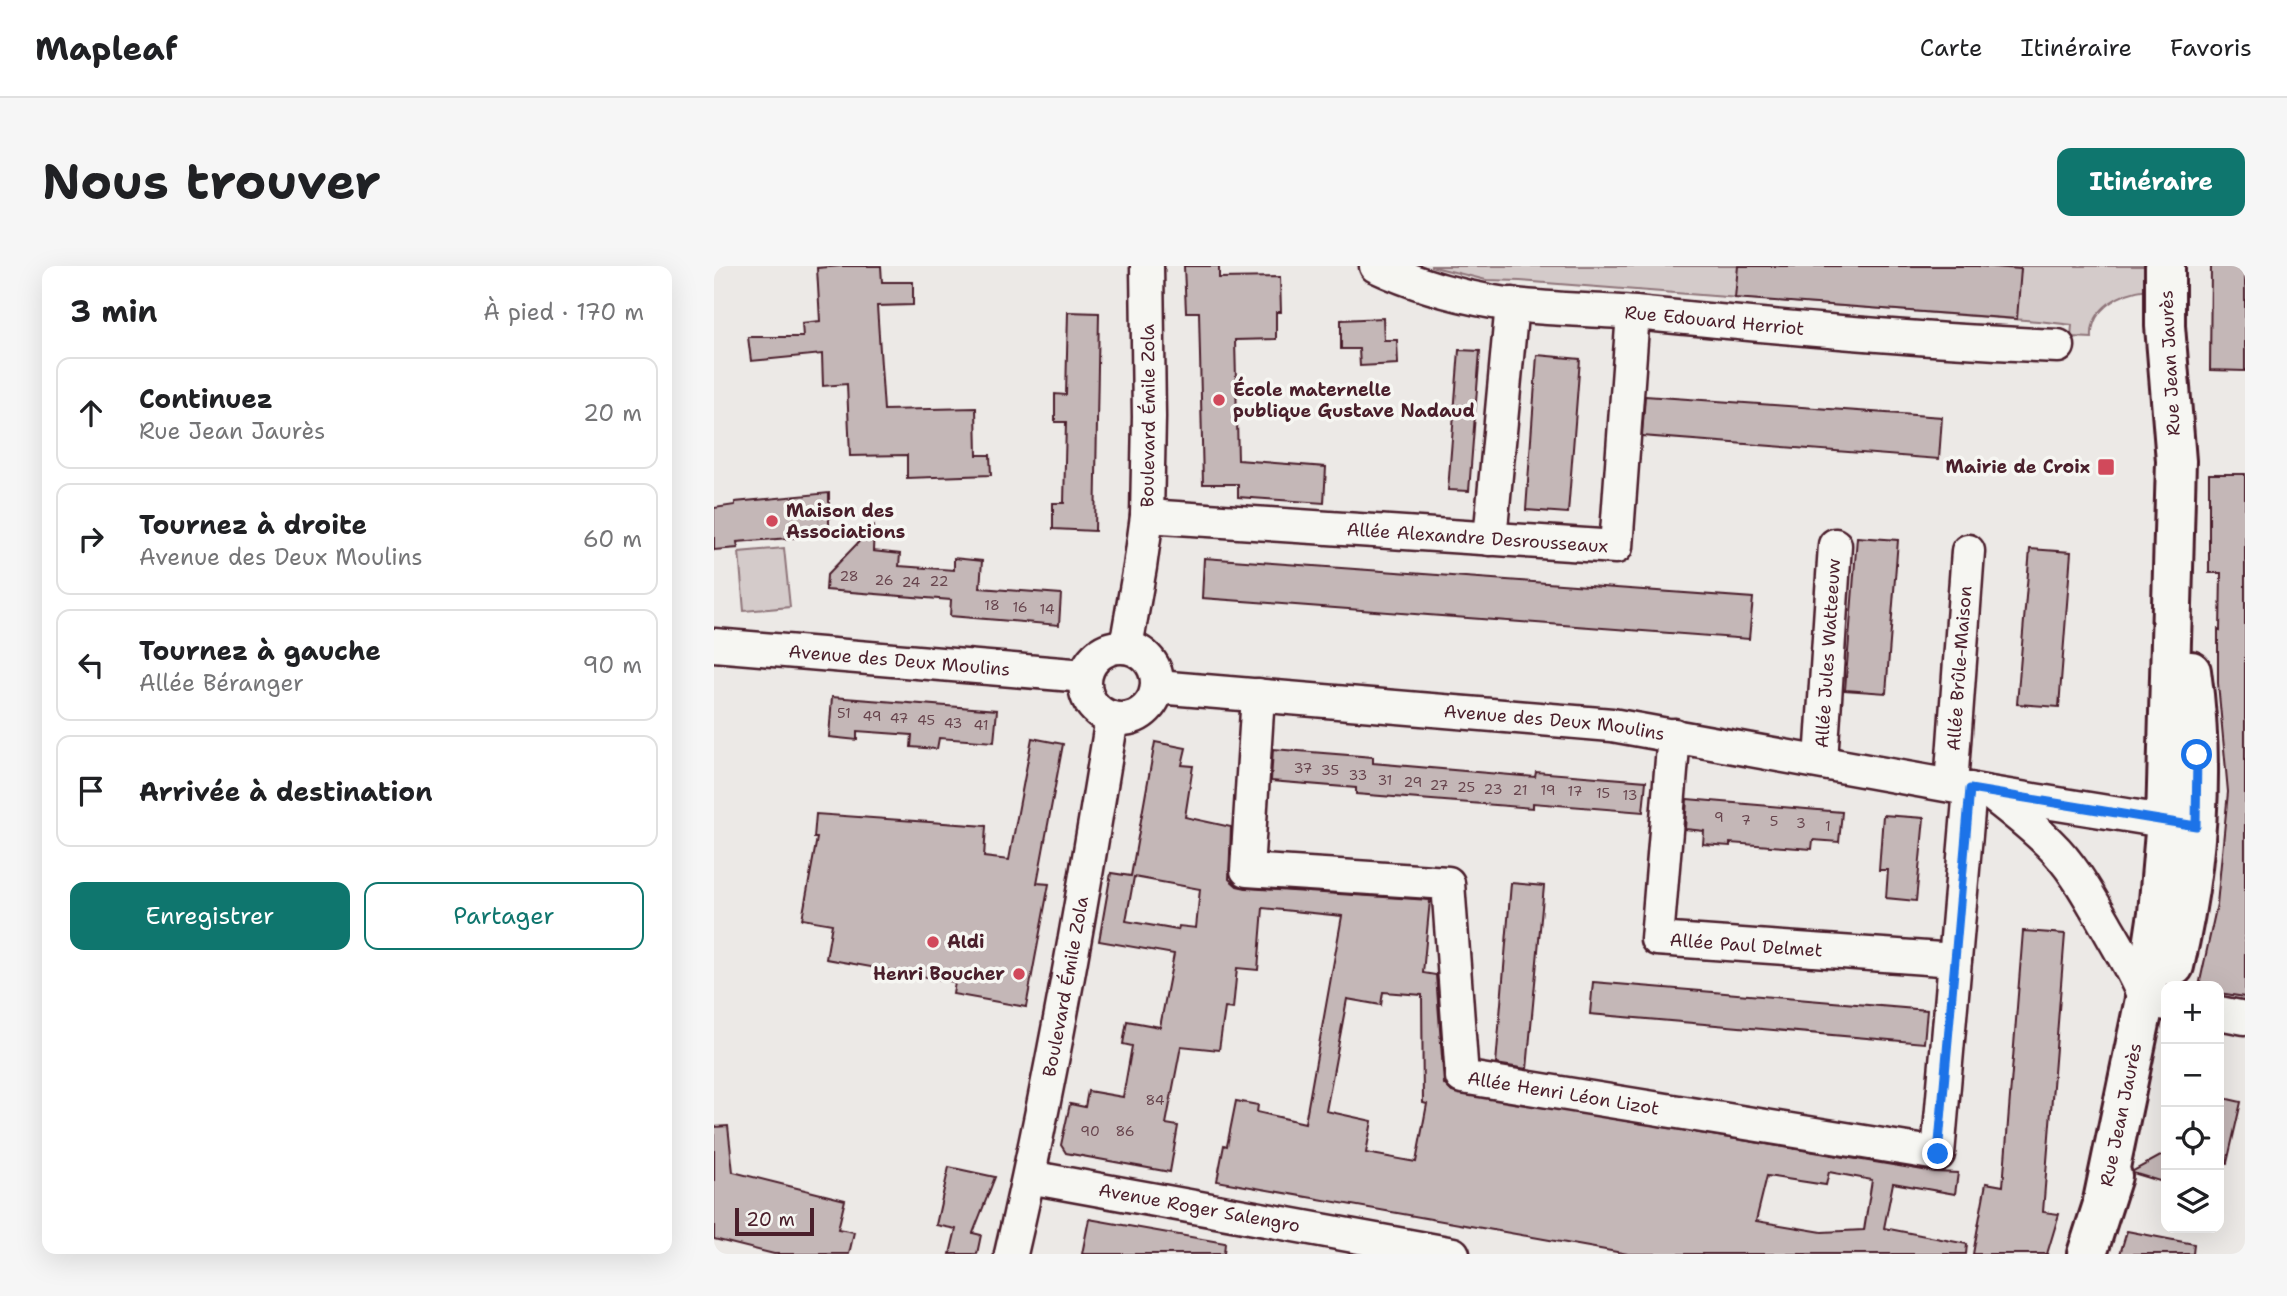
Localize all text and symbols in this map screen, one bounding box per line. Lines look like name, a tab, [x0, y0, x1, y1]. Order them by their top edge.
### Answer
text: Mapleaf	[35, 26, 178, 71]
text: Carte	[1920, 32, 1983, 64]
text: Itinéraire	[2021, 32, 2132, 64]
text: Favoris	[2170, 32, 2252, 64]
button: Itinéraire	[2057, 148, 2245, 216]
text: Nous trouver	[42, 149, 381, 215]
street label: Rue Jean Jaurès	[2154, 290, 2186, 436]
text: 3 min	[70, 291, 157, 332]
text: À pied · 170 m	[483, 297, 644, 327]
street label: Rue Edouard Herriot	[1624, 300, 1805, 341]
street label: Boulevard Émile Zola	[1135, 324, 1161, 508]
place label: École maternelle publique Gustave Nadaud	[1233, 376, 1475, 423]
text: Continuez	[139, 381, 273, 416]
marker: École maternelle publique Gustave Nadaud	[1211, 392, 1227, 408]
icon: ahead	[72, 394, 110, 432]
text: 20 m	[583, 398, 642, 428]
text: Rue Jean Jaurès	[139, 416, 325, 446]
place label: Mairie de Croix	[1945, 455, 2090, 479]
marker: Mairie de Croix	[2096, 457, 2116, 477]
place label: Maison des Associations	[786, 499, 905, 544]
text: Tournez à droite	[139, 507, 367, 542]
marker: Maison des Associations	[764, 513, 780, 529]
street label: Allée Alexandre Desrousseaux	[1346, 517, 1609, 558]
icon: right	[72, 520, 110, 558]
text: 60 m	[583, 524, 642, 554]
text: Avenue des Deux Moulins	[139, 542, 423, 572]
street label: Allée Jules Watteeuw	[1810, 557, 1846, 749]
house number: 28	[839, 567, 859, 585]
house number: 26	[875, 571, 894, 589]
house number: 22	[930, 572, 948, 590]
house number: 24	[902, 573, 921, 591]
street label: Allée Brûle-Maison	[1942, 585, 1977, 752]
house number: 18	[984, 596, 1000, 614]
house number: 16	[1012, 598, 1028, 616]
house number: 14	[1039, 600, 1055, 618]
text: Tournez à gauche	[139, 633, 381, 668]
street label: Avenue des Deux Moulins	[788, 639, 1011, 682]
icon: left	[72, 646, 110, 684]
text: 90 m	[582, 650, 642, 680]
text: Allée Béranger	[139, 668, 304, 698]
street label: Avenue des Deux Moulins	[1443, 699, 1667, 746]
house number: 51	[837, 704, 851, 722]
house number: 49	[863, 707, 882, 725]
house number: 47	[890, 709, 908, 727]
house number: 45	[917, 711, 935, 729]
house number: 43	[944, 714, 962, 732]
house number: 41	[974, 716, 988, 734]
route start	[2181, 739, 2212, 770]
house number: 37	[1294, 759, 1312, 777]
house number: 35	[1321, 761, 1339, 779]
house number: 33	[1349, 766, 1367, 784]
house number: 31	[1378, 771, 1392, 789]
icon: arrive	[72, 772, 110, 810]
house number: 29	[1404, 773, 1422, 791]
text: Arrivée à destination	[139, 774, 433, 809]
house number: 27	[1430, 776, 1448, 794]
house number: 25	[1457, 778, 1475, 796]
house number: 23	[1484, 780, 1502, 798]
house number: 21	[1513, 781, 1527, 799]
house number: 19	[1540, 781, 1556, 799]
house number: 17	[1568, 782, 1582, 800]
house number: 15	[1596, 784, 1610, 802]
house number: 13	[1623, 786, 1637, 804]
house number: 9	[1714, 808, 1724, 826]
house number: 7	[1741, 811, 1751, 829]
house number: 5	[1770, 812, 1778, 830]
house number: 3	[1796, 814, 1806, 832]
house number: 1	[1825, 817, 1831, 835]
button: Enregistrer	[70, 882, 350, 950]
button: Partager	[364, 882, 644, 950]
street label: Boulevard Émile Zola	[1037, 894, 1094, 1079]
street label: Allée Paul Delmet	[1669, 928, 1823, 963]
place label: Aldi	[947, 930, 985, 954]
marker: Aldi	[925, 934, 941, 950]
place label: Henri Boucher	[873, 962, 1005, 986]
marker: Henri Boucher	[1011, 966, 1027, 982]
map controls	[2161, 981, 2224, 1233]
button: +	[2161, 981, 2224, 1044]
street label: Rue Jean Jaurès	[2094, 1041, 2148, 1189]
button: −	[2161, 1044, 2224, 1107]
street label: Allée Henri Léon Lizot	[1466, 1066, 1661, 1121]
house number: 84	[1145, 1091, 1165, 1109]
button: locate	[2161, 1107, 2224, 1170]
house number: 90	[1080, 1122, 1100, 1140]
house number: 86	[1115, 1122, 1135, 1140]
route end	[1922, 1138, 1953, 1169]
button: layers	[2161, 1170, 2224, 1233]
street label: Avenue Roger Salengro	[1097, 1178, 1302, 1238]
scale bar	[735, 1205, 814, 1237]
text: 20 m	[746, 1207, 795, 1232]

